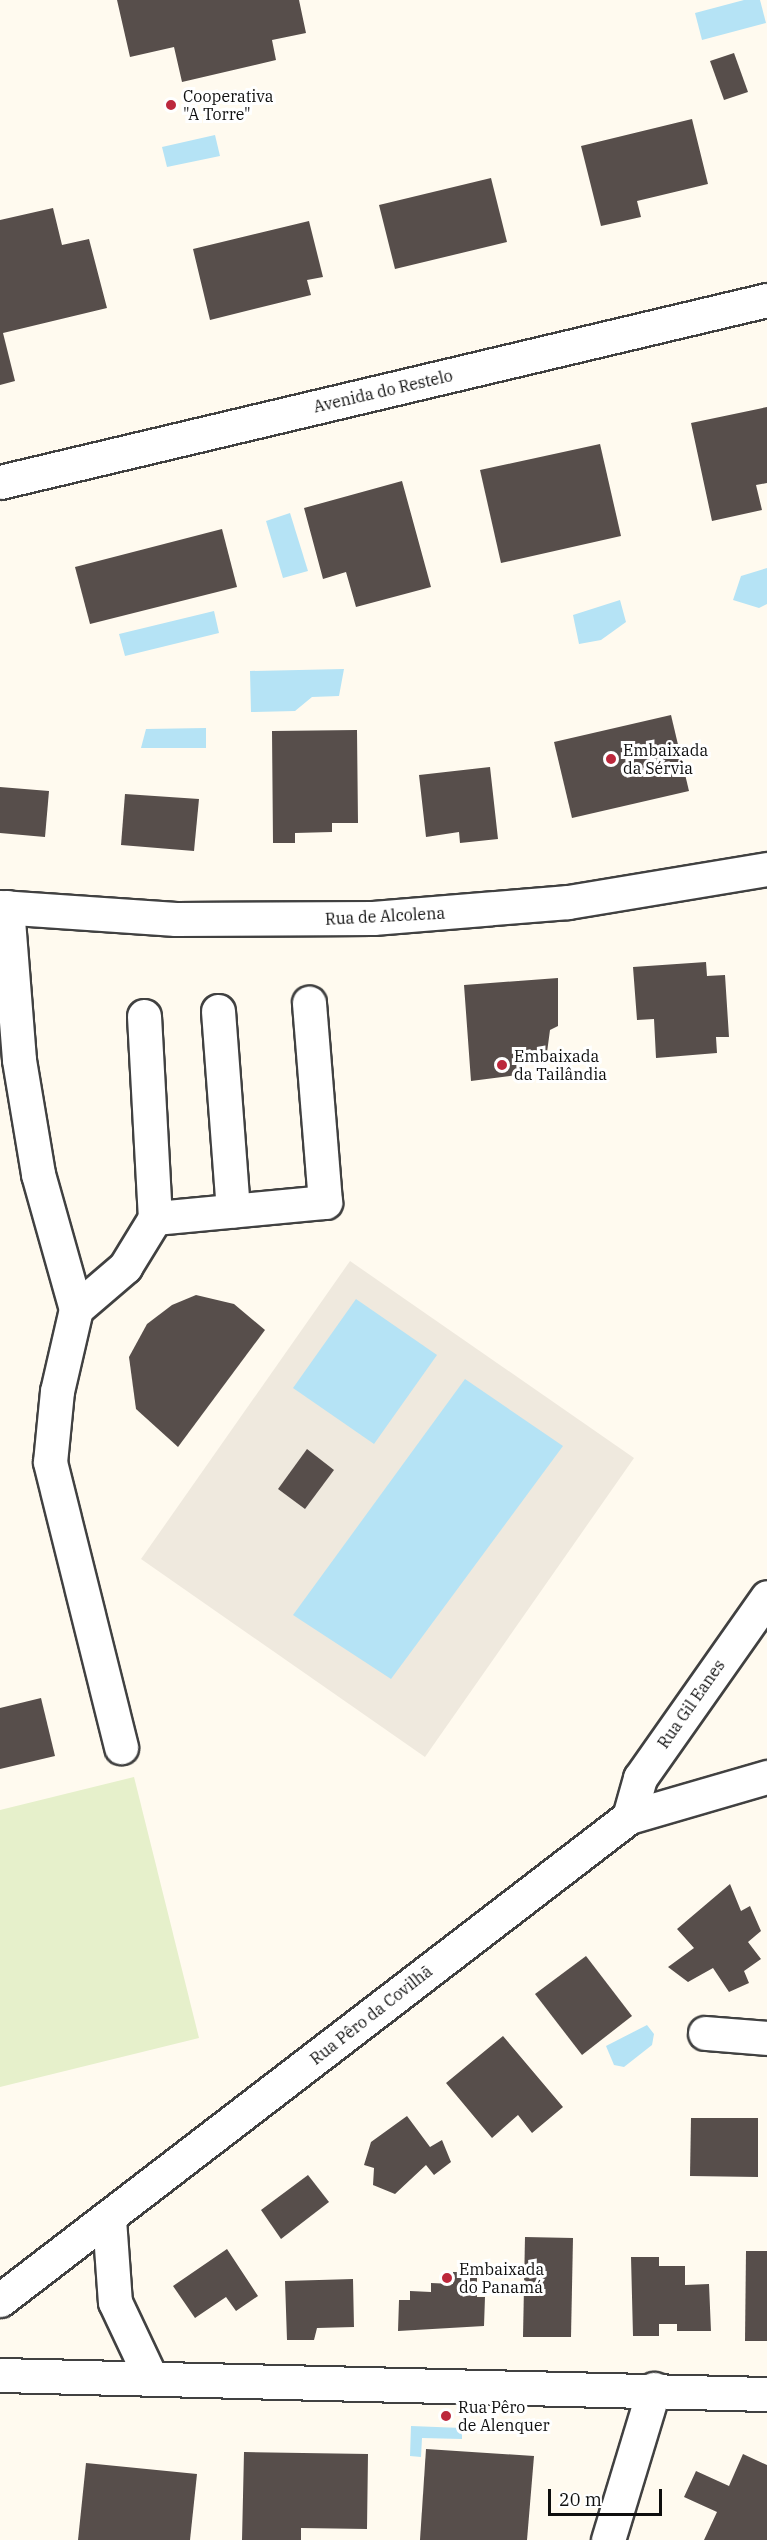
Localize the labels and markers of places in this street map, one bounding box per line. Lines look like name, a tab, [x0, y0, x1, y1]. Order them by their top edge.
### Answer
place label: Cooperativa "A Torre"	[183, 86, 273, 124]
marker: Cooperativa "A Torre"	[164, 98, 178, 112]
place label: Embaixada da Sérvia	[623, 740, 708, 778]
marker: Embaixada da Sérvia	[604, 752, 618, 766]
place label: Embaixada da Tailândia	[514, 1046, 607, 1084]
marker: Embaixada da Tailândia	[495, 1058, 509, 1072]
place label: Embaixada do Panamá	[459, 2259, 544, 2297]
marker: Embaixada do Panamá	[440, 2271, 454, 2285]
place label: Rua Pêro de Alenquer	[458, 2397, 550, 2435]
marker: Rua Pêro de Alenquer	[439, 2409, 453, 2423]

